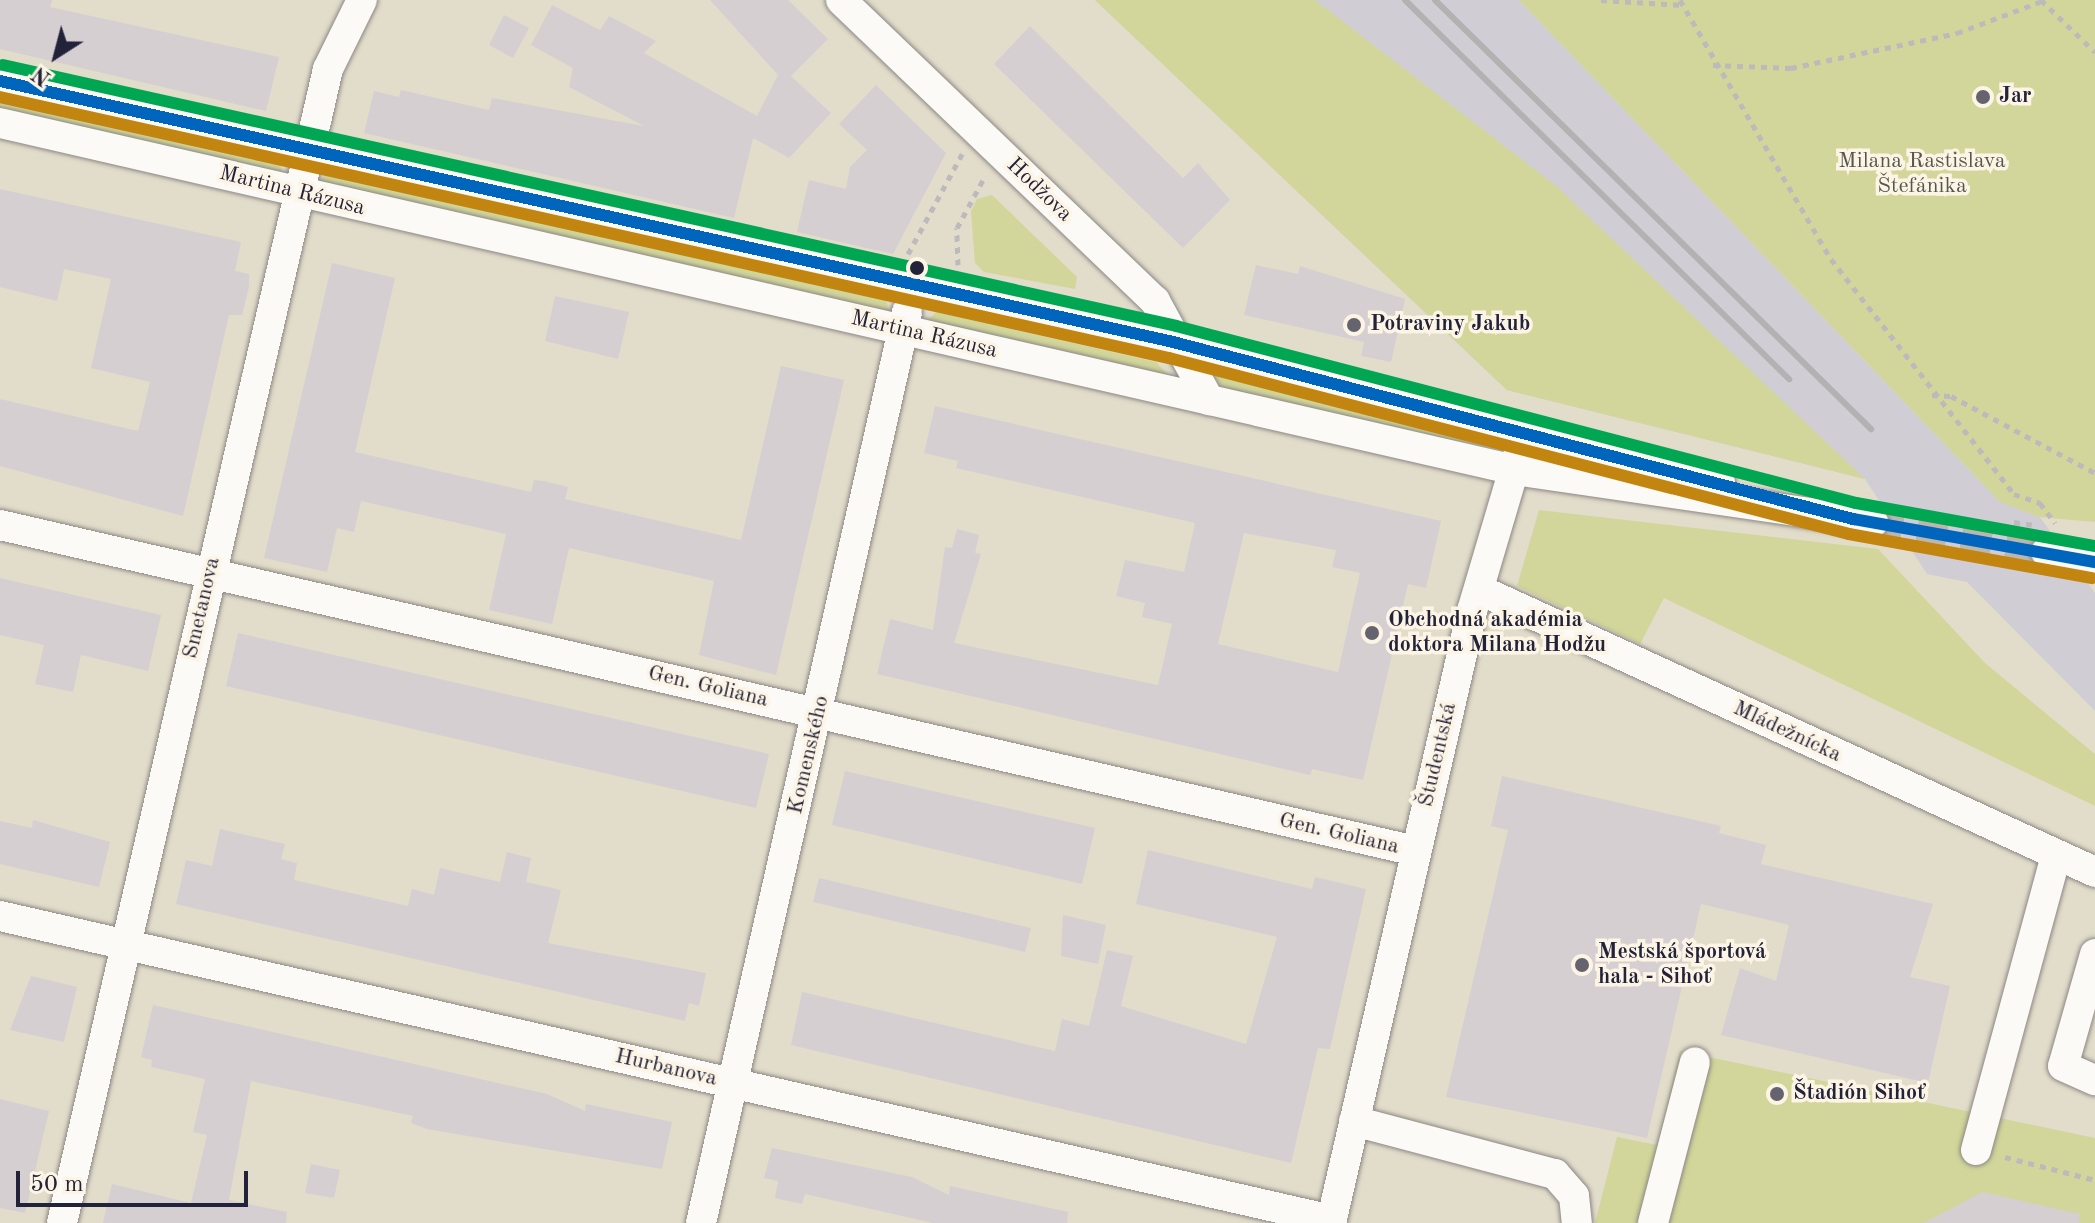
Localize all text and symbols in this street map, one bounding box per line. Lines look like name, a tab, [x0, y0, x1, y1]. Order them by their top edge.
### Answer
north arrow	[16, 16, 96, 96]
text: N	[29, 62, 55, 89]
place label: Jar	[1999, 84, 2032, 110]
marker: Jar	[1974, 88, 1992, 106]
park label: Milana Rastislava Štefánika	[1838, 148, 2006, 200]
street label: Hodžova	[1001, 152, 1077, 228]
street label: Martina Rázusa	[216, 160, 368, 222]
unlabelled marker	[909, 260, 925, 276]
street label: Martina Rázusa	[848, 305, 1000, 365]
place label: Potraviny Jakub	[1370, 312, 1530, 338]
marker: Potraviny Jakub	[1345, 316, 1363, 334]
street label: Smetanova	[177, 555, 227, 661]
place label: Obchodná akadémia doktora Milana Hodžu	[1388, 607, 1606, 658]
marker: Obchodná akadémia doktora Milana Hodžu	[1363, 624, 1381, 642]
street label: Gen. Goliana	[645, 660, 771, 714]
street label: Komenského	[783, 693, 835, 817]
street label: Mládežnícka	[1729, 695, 1845, 769]
street label: Študentská	[1413, 700, 1463, 810]
street label: Gen. Goliana	[1276, 807, 1402, 861]
place label: Mestská športová hala - Sihoť	[1598, 939, 1766, 990]
marker: Mestská športová hala - Sihoť	[1573, 956, 1591, 974]
street label: Hurbanova	[612, 1043, 720, 1093]
place label: Štadión Sihoť	[1793, 1081, 1926, 1107]
marker: Štadión Sihoť	[1768, 1085, 1786, 1103]
scale bar	[20, 1155, 252, 1205]
text: 50 m	[30, 1173, 84, 1197]

